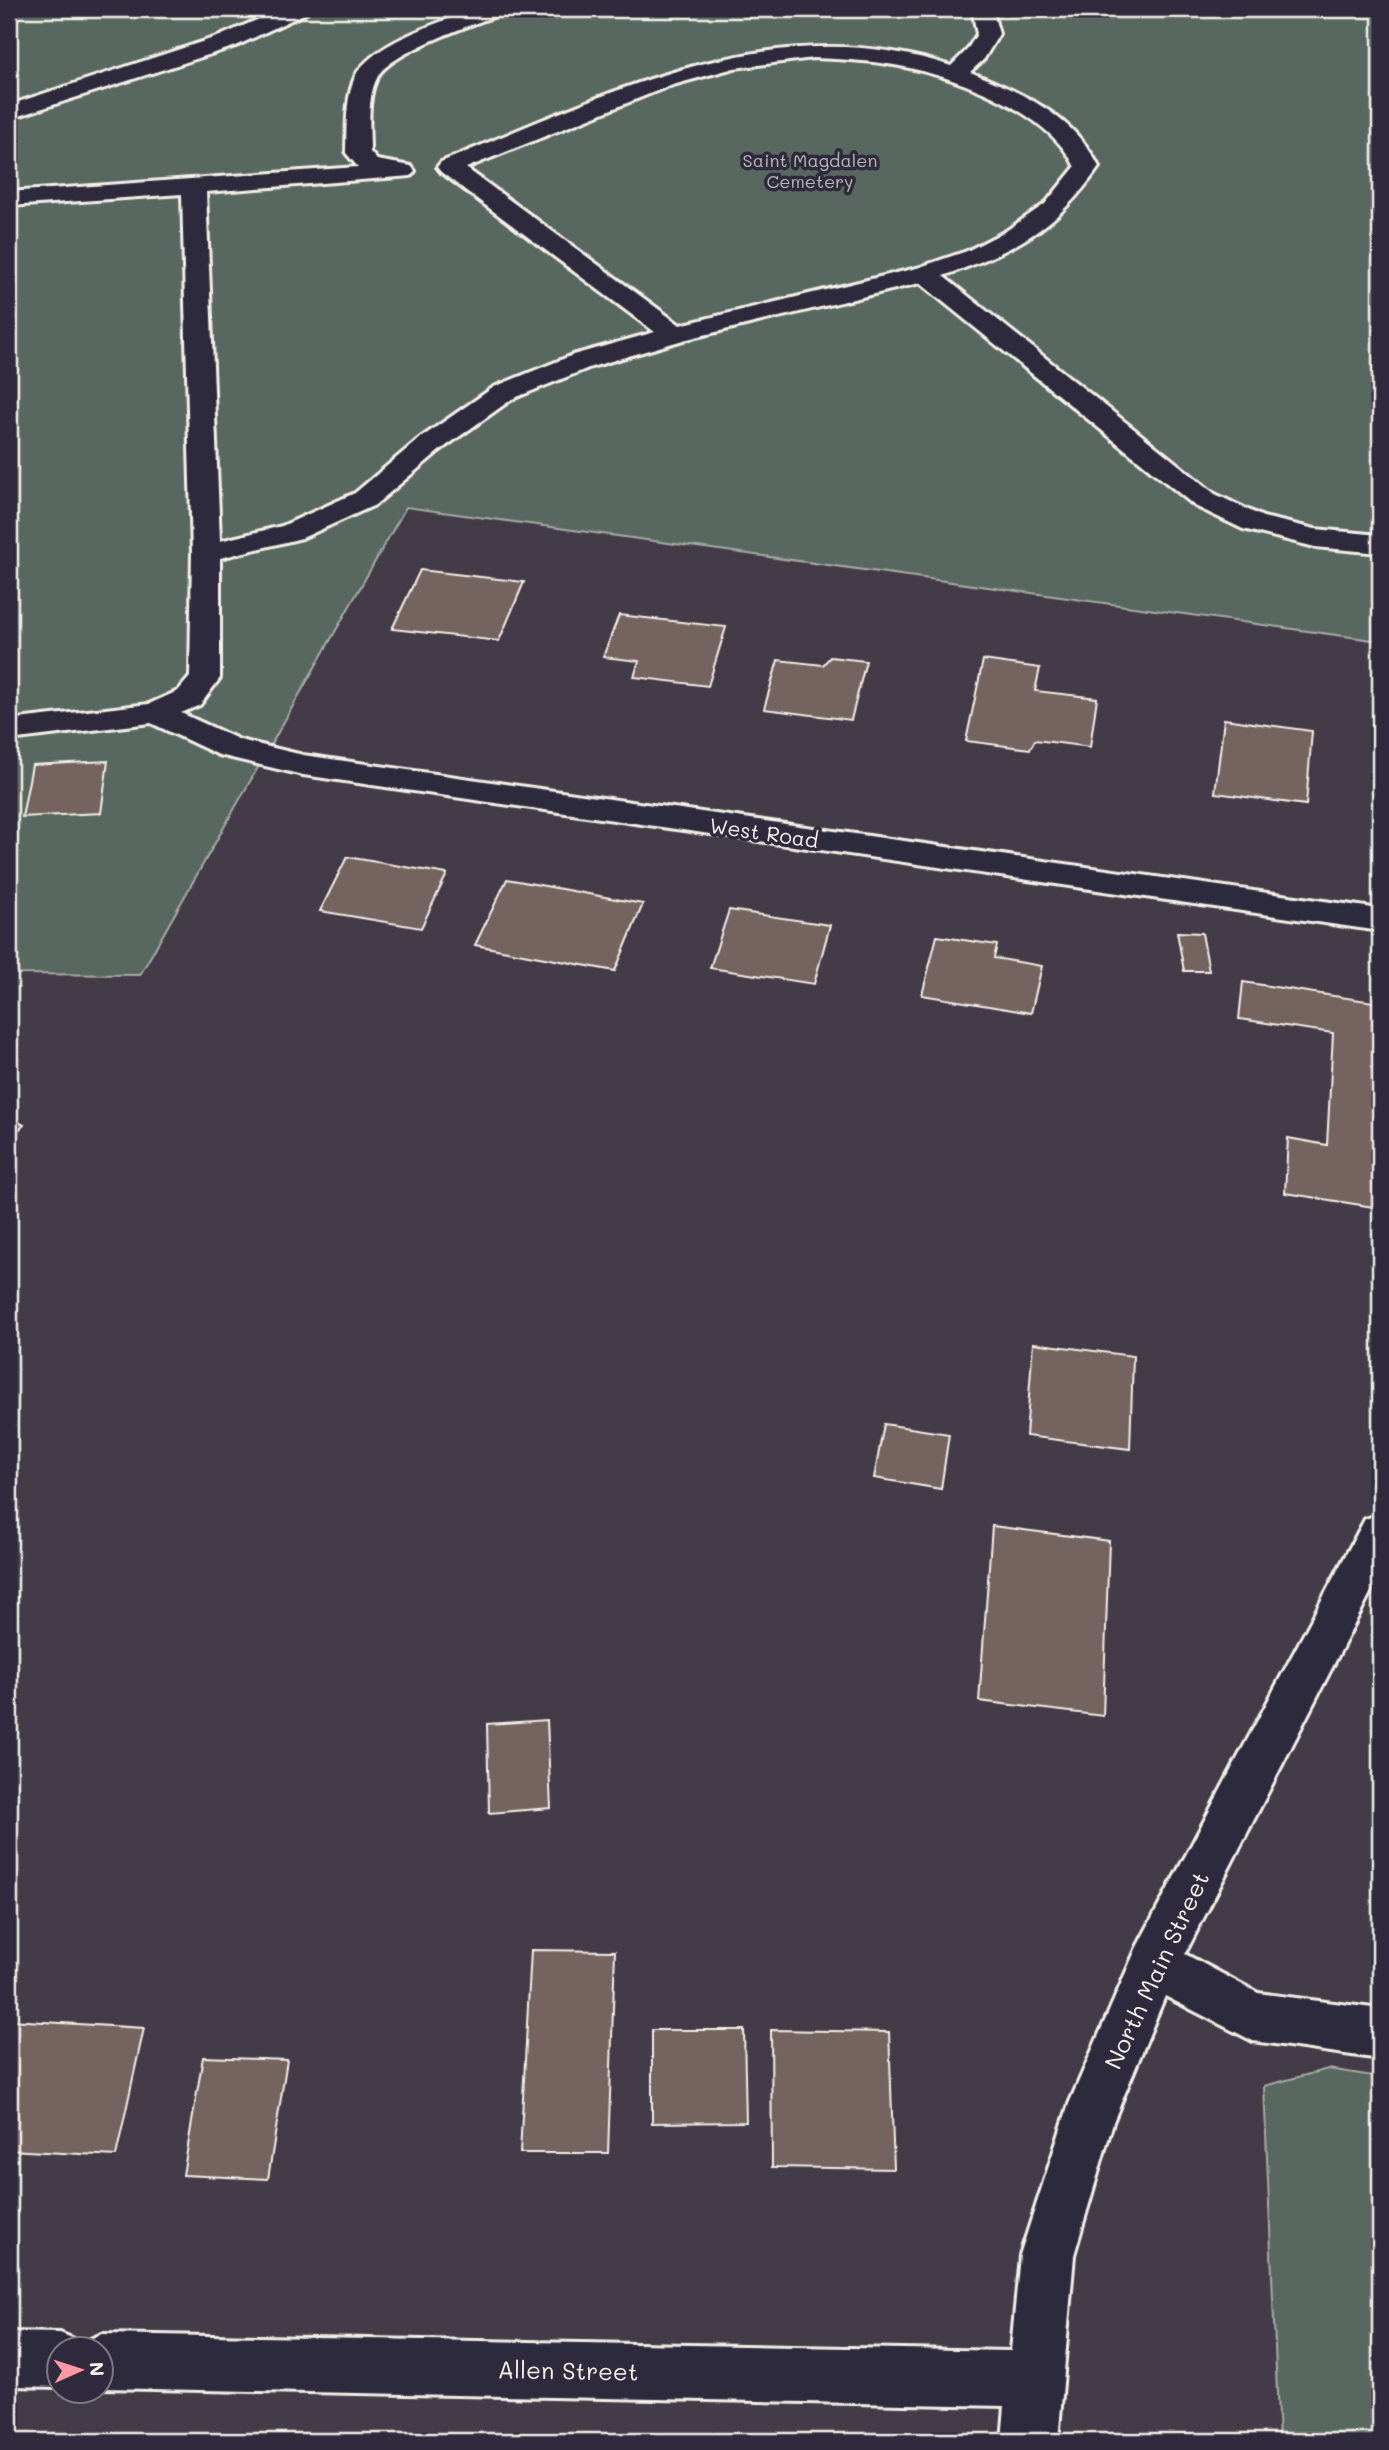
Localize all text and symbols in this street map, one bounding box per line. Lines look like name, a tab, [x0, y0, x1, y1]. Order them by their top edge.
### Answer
park label: Saint Magdalen Cemetery	[743, 148, 877, 193]
street label: West Road	[708, 811, 820, 853]
street label: North Main Street	[1097, 1866, 1215, 2074]
north arrow	[46, 2334, 116, 2404]
street label: Allen Street	[497, 2353, 639, 2387]
text: N	[85, 2361, 110, 2377]

